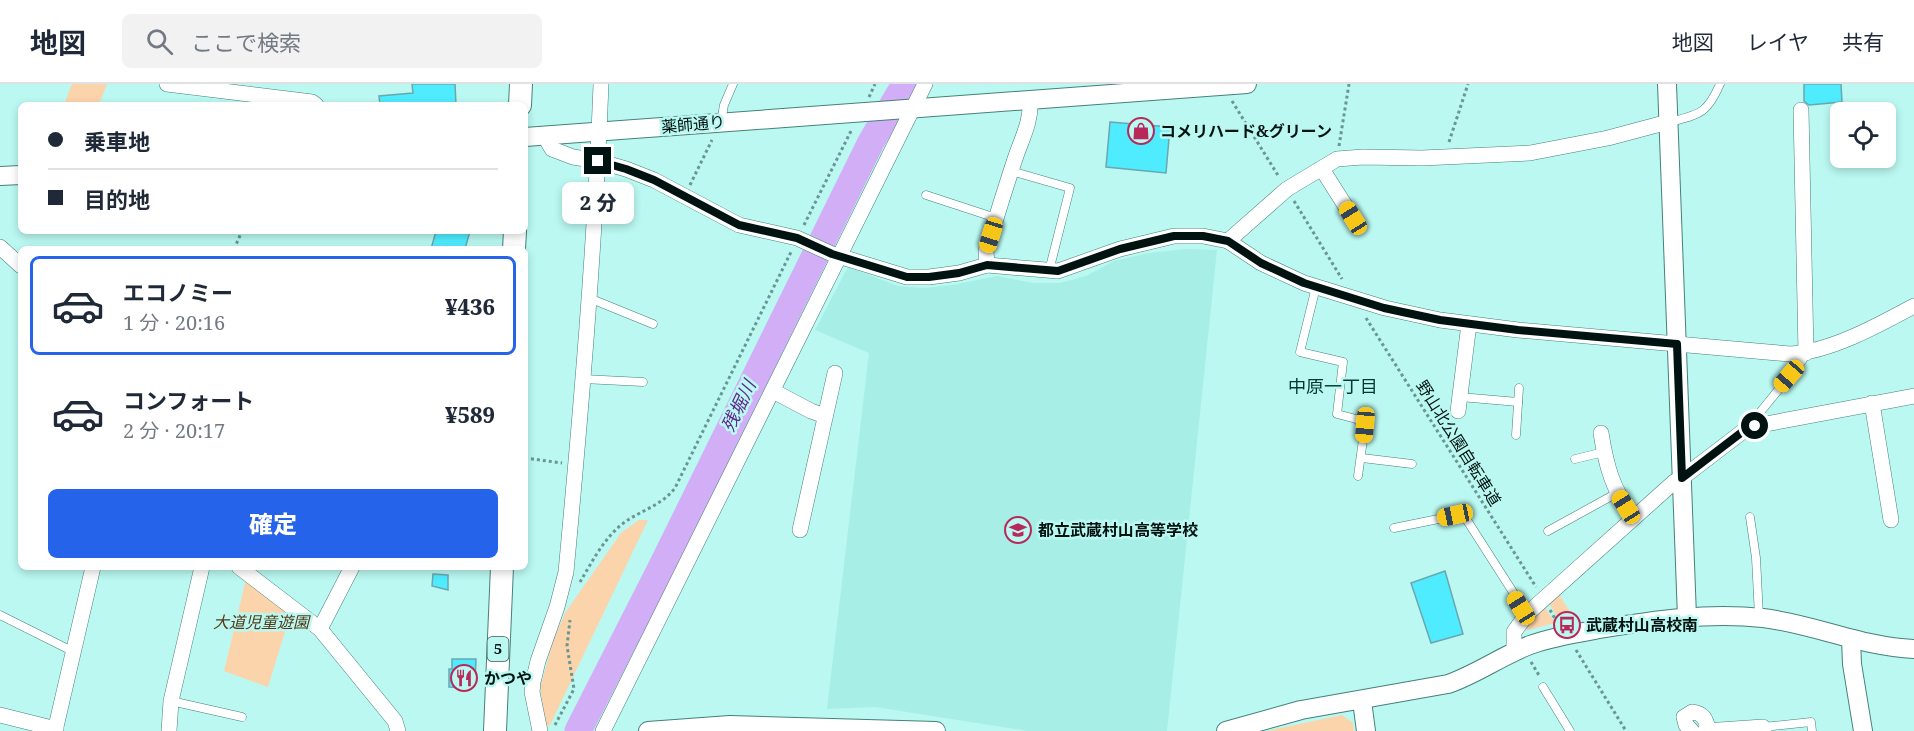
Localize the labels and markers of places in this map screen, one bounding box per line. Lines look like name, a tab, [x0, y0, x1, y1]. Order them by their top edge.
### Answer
shop icon: コメリハード&グリーン	[1126, 116, 1156, 146]
place label: コメリハード&グリーン	[1160, 120, 1332, 142]
school or university icon: 都立武蔵村山高等学校	[1003, 515, 1033, 545]
place label: 都立武蔵村山高等学校	[1038, 519, 1198, 541]
bus stop icon: 武蔵村山高校南	[1552, 610, 1582, 640]
place label: 武蔵村山高校南	[1586, 614, 1698, 636]
restaurant icon: かつや	[449, 663, 479, 693]
place label: かつや	[484, 667, 532, 689]

